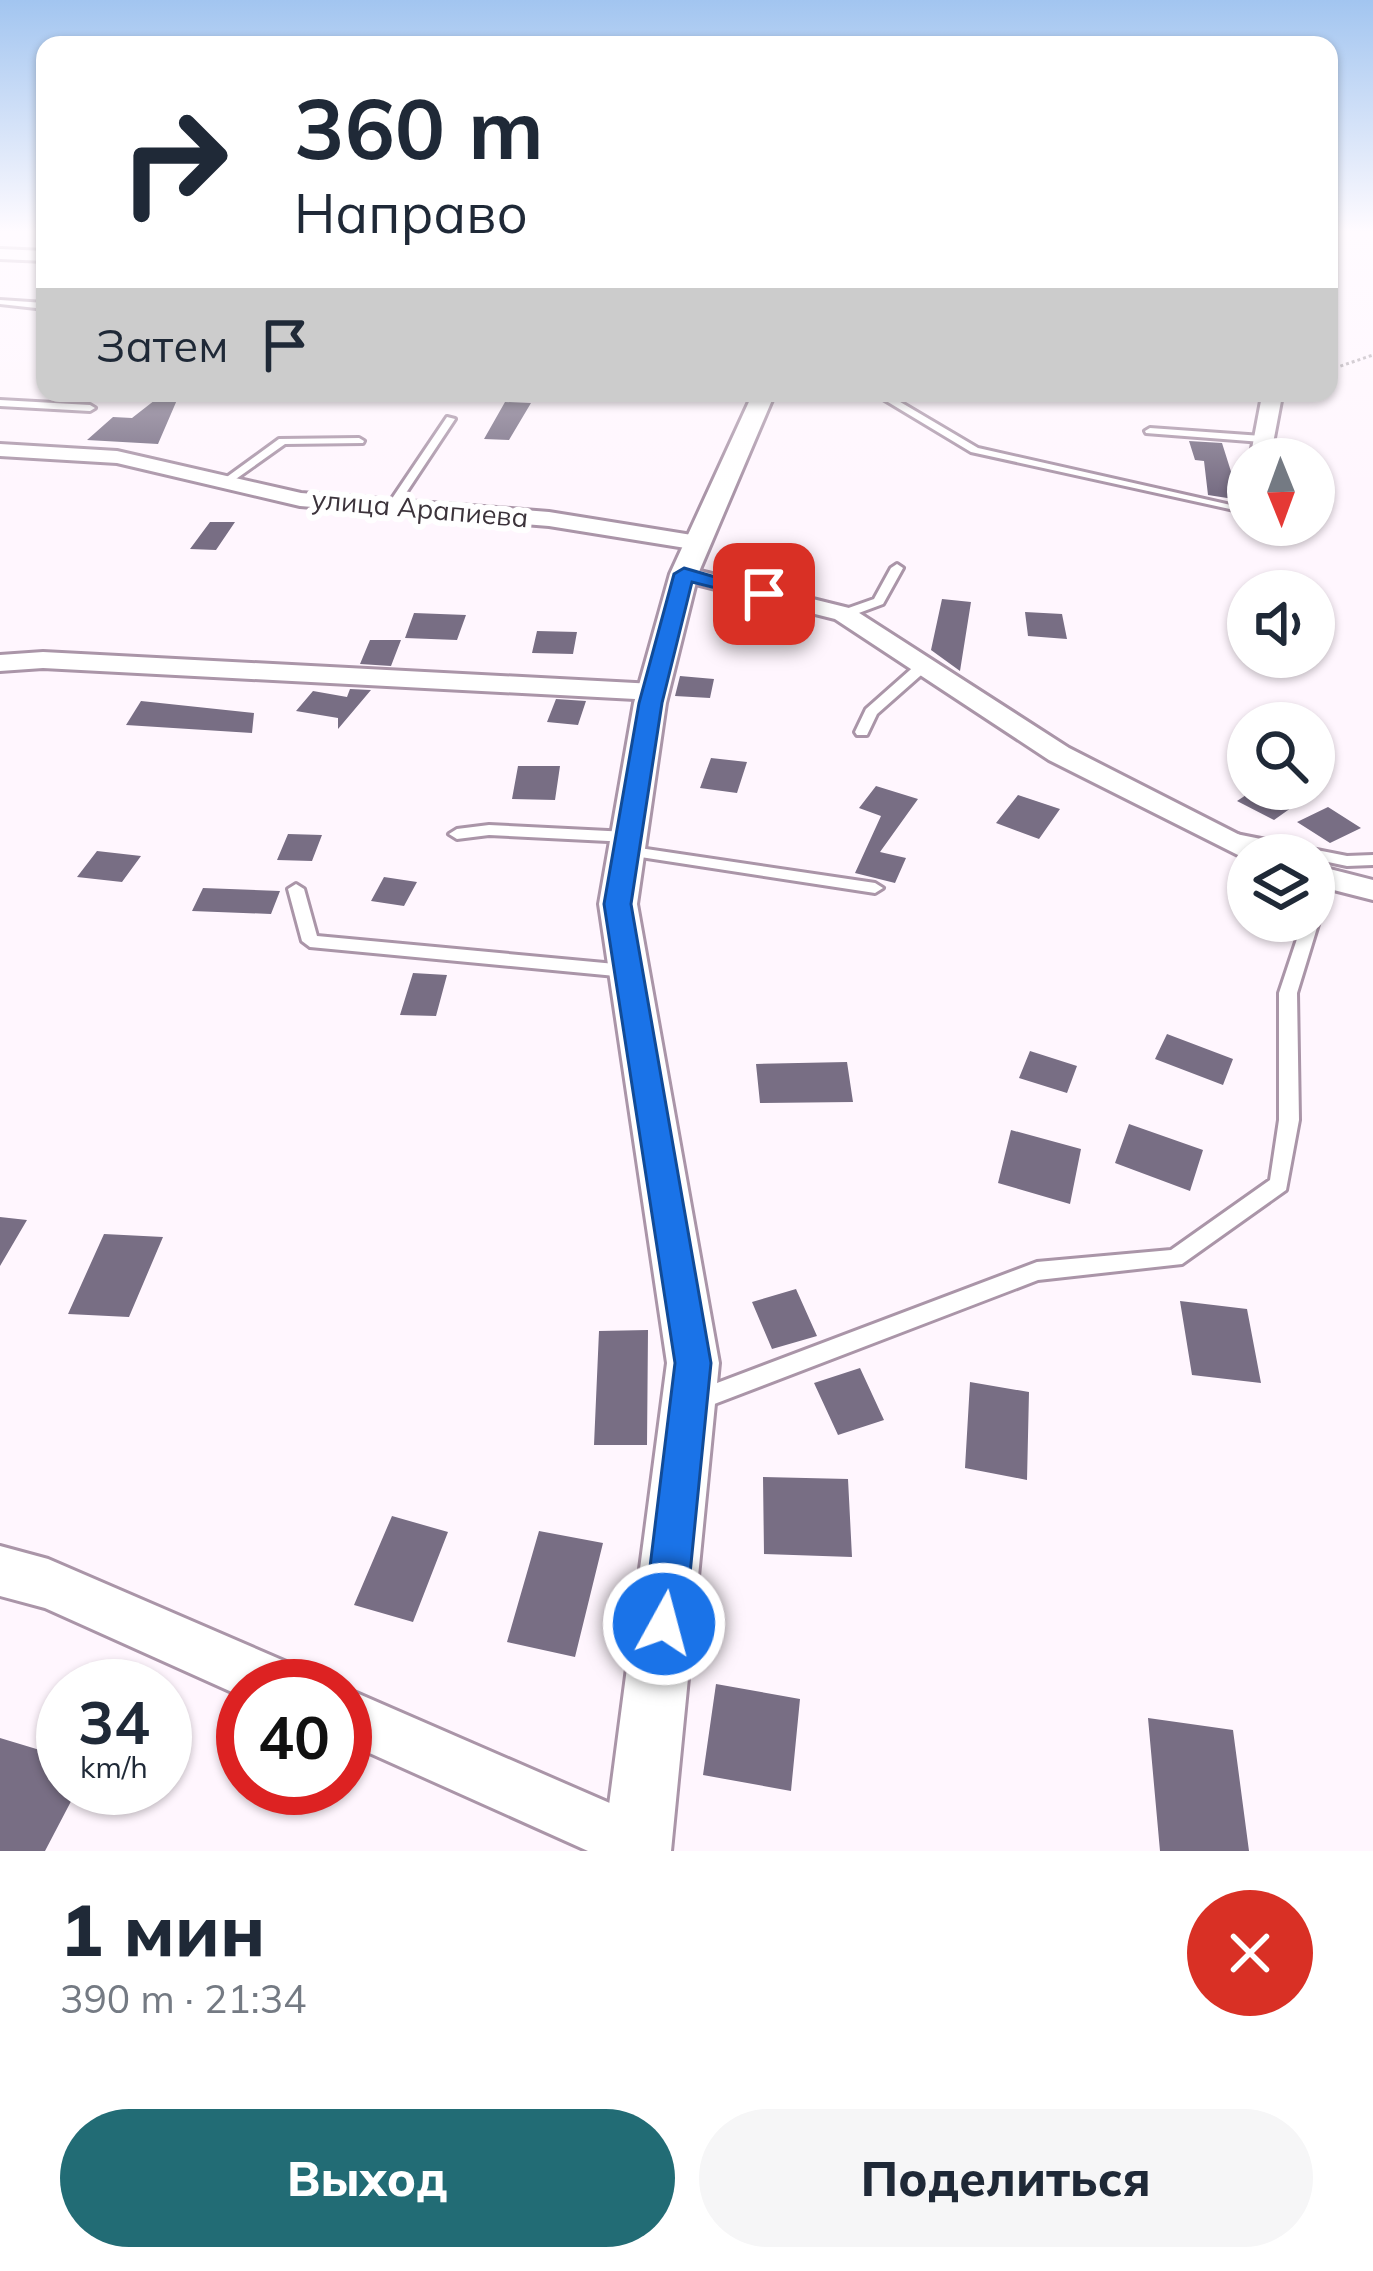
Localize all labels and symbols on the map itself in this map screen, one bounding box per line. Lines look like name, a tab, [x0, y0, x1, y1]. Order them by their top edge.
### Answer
north arrow	[1227, 438, 1335, 546]
street label: улица Арапиева	[310, 482, 530, 534]
pin	[713, 543, 815, 645]
position arrow	[601, 1561, 727, 1687]
speed limit sign: 40	[216, 1659, 372, 1815]

